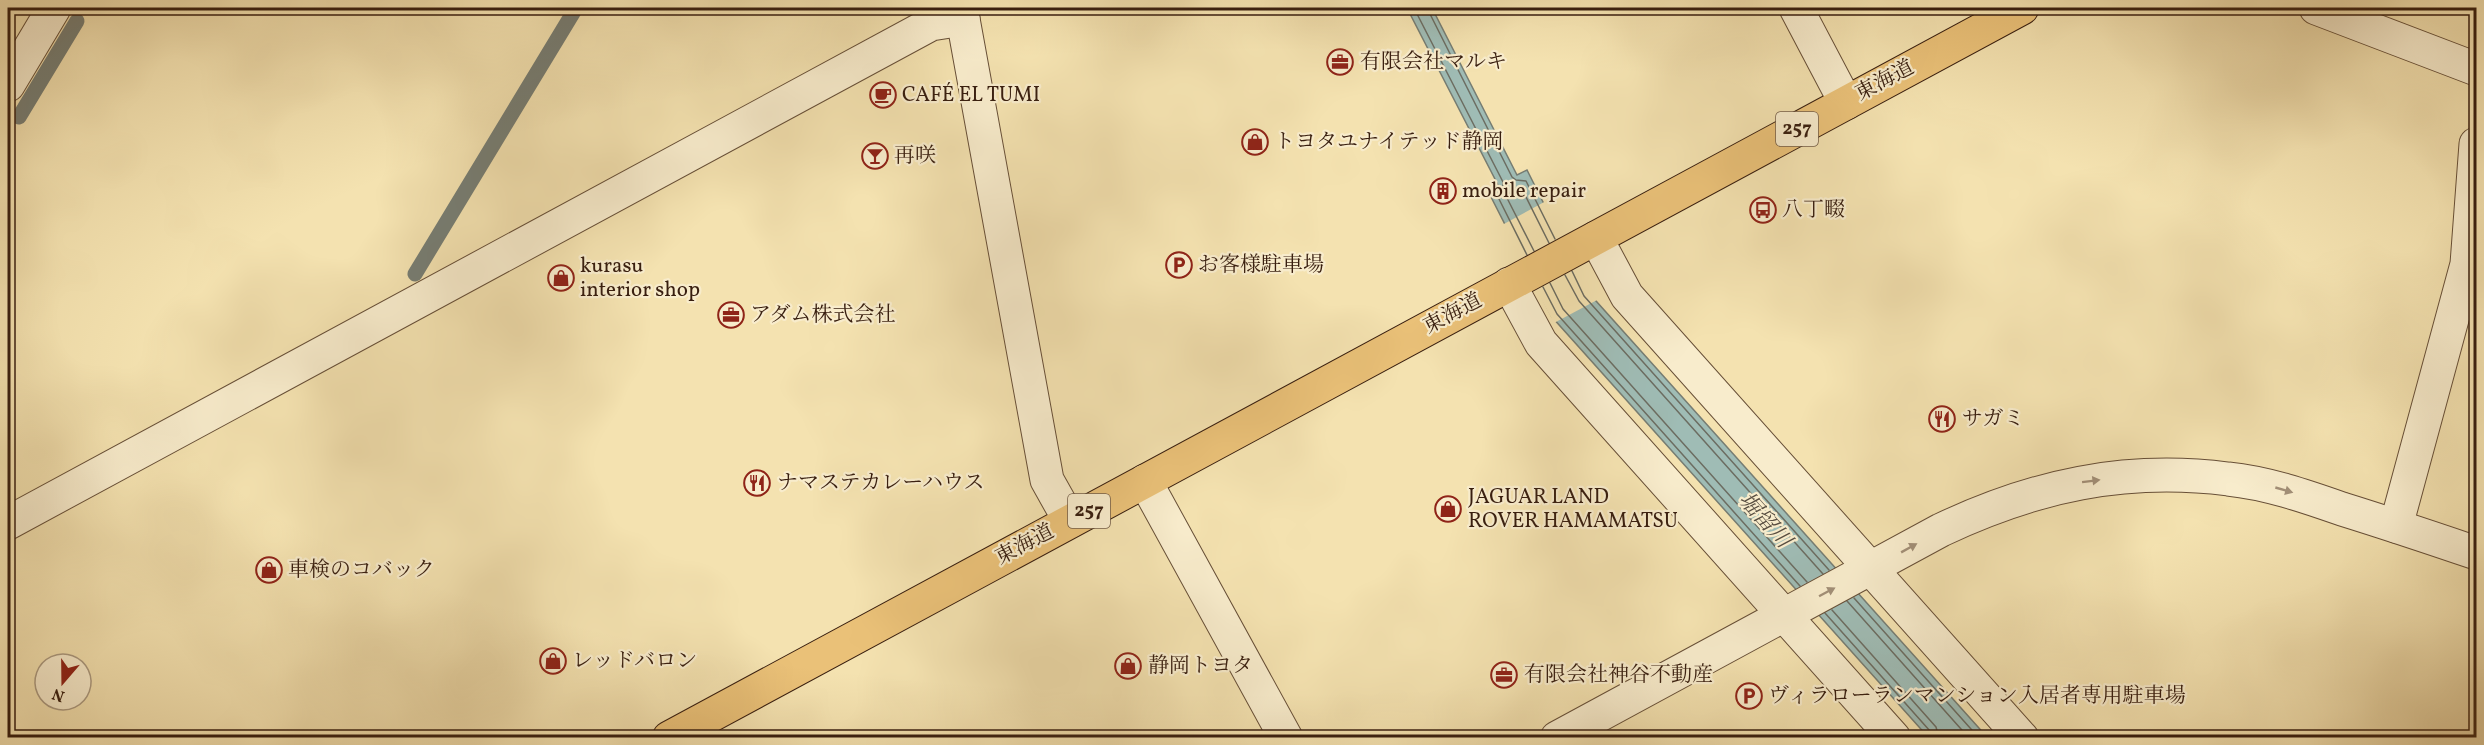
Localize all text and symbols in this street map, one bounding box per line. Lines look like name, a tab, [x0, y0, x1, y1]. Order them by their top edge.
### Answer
office icon: 有限会社マルキ	[1325, 47, 1355, 77]
place label: 有限会社マルキ	[1360, 48, 1507, 77]
street label: 東海道	[1850, 53, 1920, 109]
cafe icon: CAFÉ EL TUMI	[868, 80, 898, 110]
place label: CAFÉ EL TUMI	[902, 81, 1040, 110]
road number: 257	[1776, 112, 1818, 146]
shop icon: トヨタユナイテッド静岡	[1240, 127, 1270, 157]
place label: トヨタユナイテッド静岡	[1274, 128, 1504, 157]
bar icon: 再咲	[860, 141, 890, 171]
place label: 再咲	[894, 142, 936, 171]
building icon: mobile repair	[1428, 176, 1458, 206]
place label: mobile repair	[1462, 177, 1586, 206]
bus stop icon: 八丁畷	[1748, 195, 1778, 225]
place label: 八丁畷	[1782, 196, 1845, 225]
parking icon: お客様駐車場	[1164, 250, 1194, 280]
place label: お客様駐車場	[1198, 251, 1324, 280]
place label: kurasu interior shop	[580, 252, 700, 305]
shop icon: kurasu interior shop	[546, 263, 576, 293]
street label: 東海道	[1418, 286, 1488, 342]
office icon: アダム株式会社	[716, 300, 746, 330]
place label: アダム株式会社	[750, 301, 896, 330]
restaurant icon: サガミ	[1927, 404, 1957, 434]
place label: サガミ	[1962, 405, 2025, 434]
restaurant icon: ナマステカレーハウス	[742, 468, 772, 498]
place label: ナマステカレーハウス	[777, 469, 984, 498]
one-way arrow	[2081, 476, 2100, 485]
place label: JAGUAR LAND ROVER HAMAMATSU	[1468, 483, 1678, 536]
water label: 堀留川	[1730, 486, 1799, 557]
one-way arrow	[2275, 486, 2293, 496]
road number: 257	[1068, 494, 1110, 528]
shop icon: JAGUAR LAND ROVER HAMAMATSU	[1433, 494, 1463, 524]
street label: 東海道	[990, 517, 1060, 573]
one-way arrow	[1901, 543, 1918, 553]
shop icon: 車検のコバック	[254, 555, 284, 585]
place label: 車検のコバック	[288, 556, 435, 585]
one-way arrow	[1819, 587, 1836, 597]
shop icon: レッドバロン	[538, 646, 568, 676]
place label: レッドバロン	[572, 647, 697, 676]
shop icon: 静岡トヨタ	[1113, 651, 1143, 681]
north arrow	[33, 652, 93, 712]
place label: 静岡トヨタ	[1148, 652, 1253, 681]
office icon: 有限会社神谷不動産	[1489, 660, 1519, 690]
place label: 有限会社神谷不動産	[1524, 661, 1713, 690]
parking icon: ヴィラローランマンション入居者専用駐車場	[1734, 681, 1764, 711]
text: N	[49, 682, 68, 707]
place label: ヴィラローランマンション入居者専用駐車場	[1768, 682, 2186, 711]

